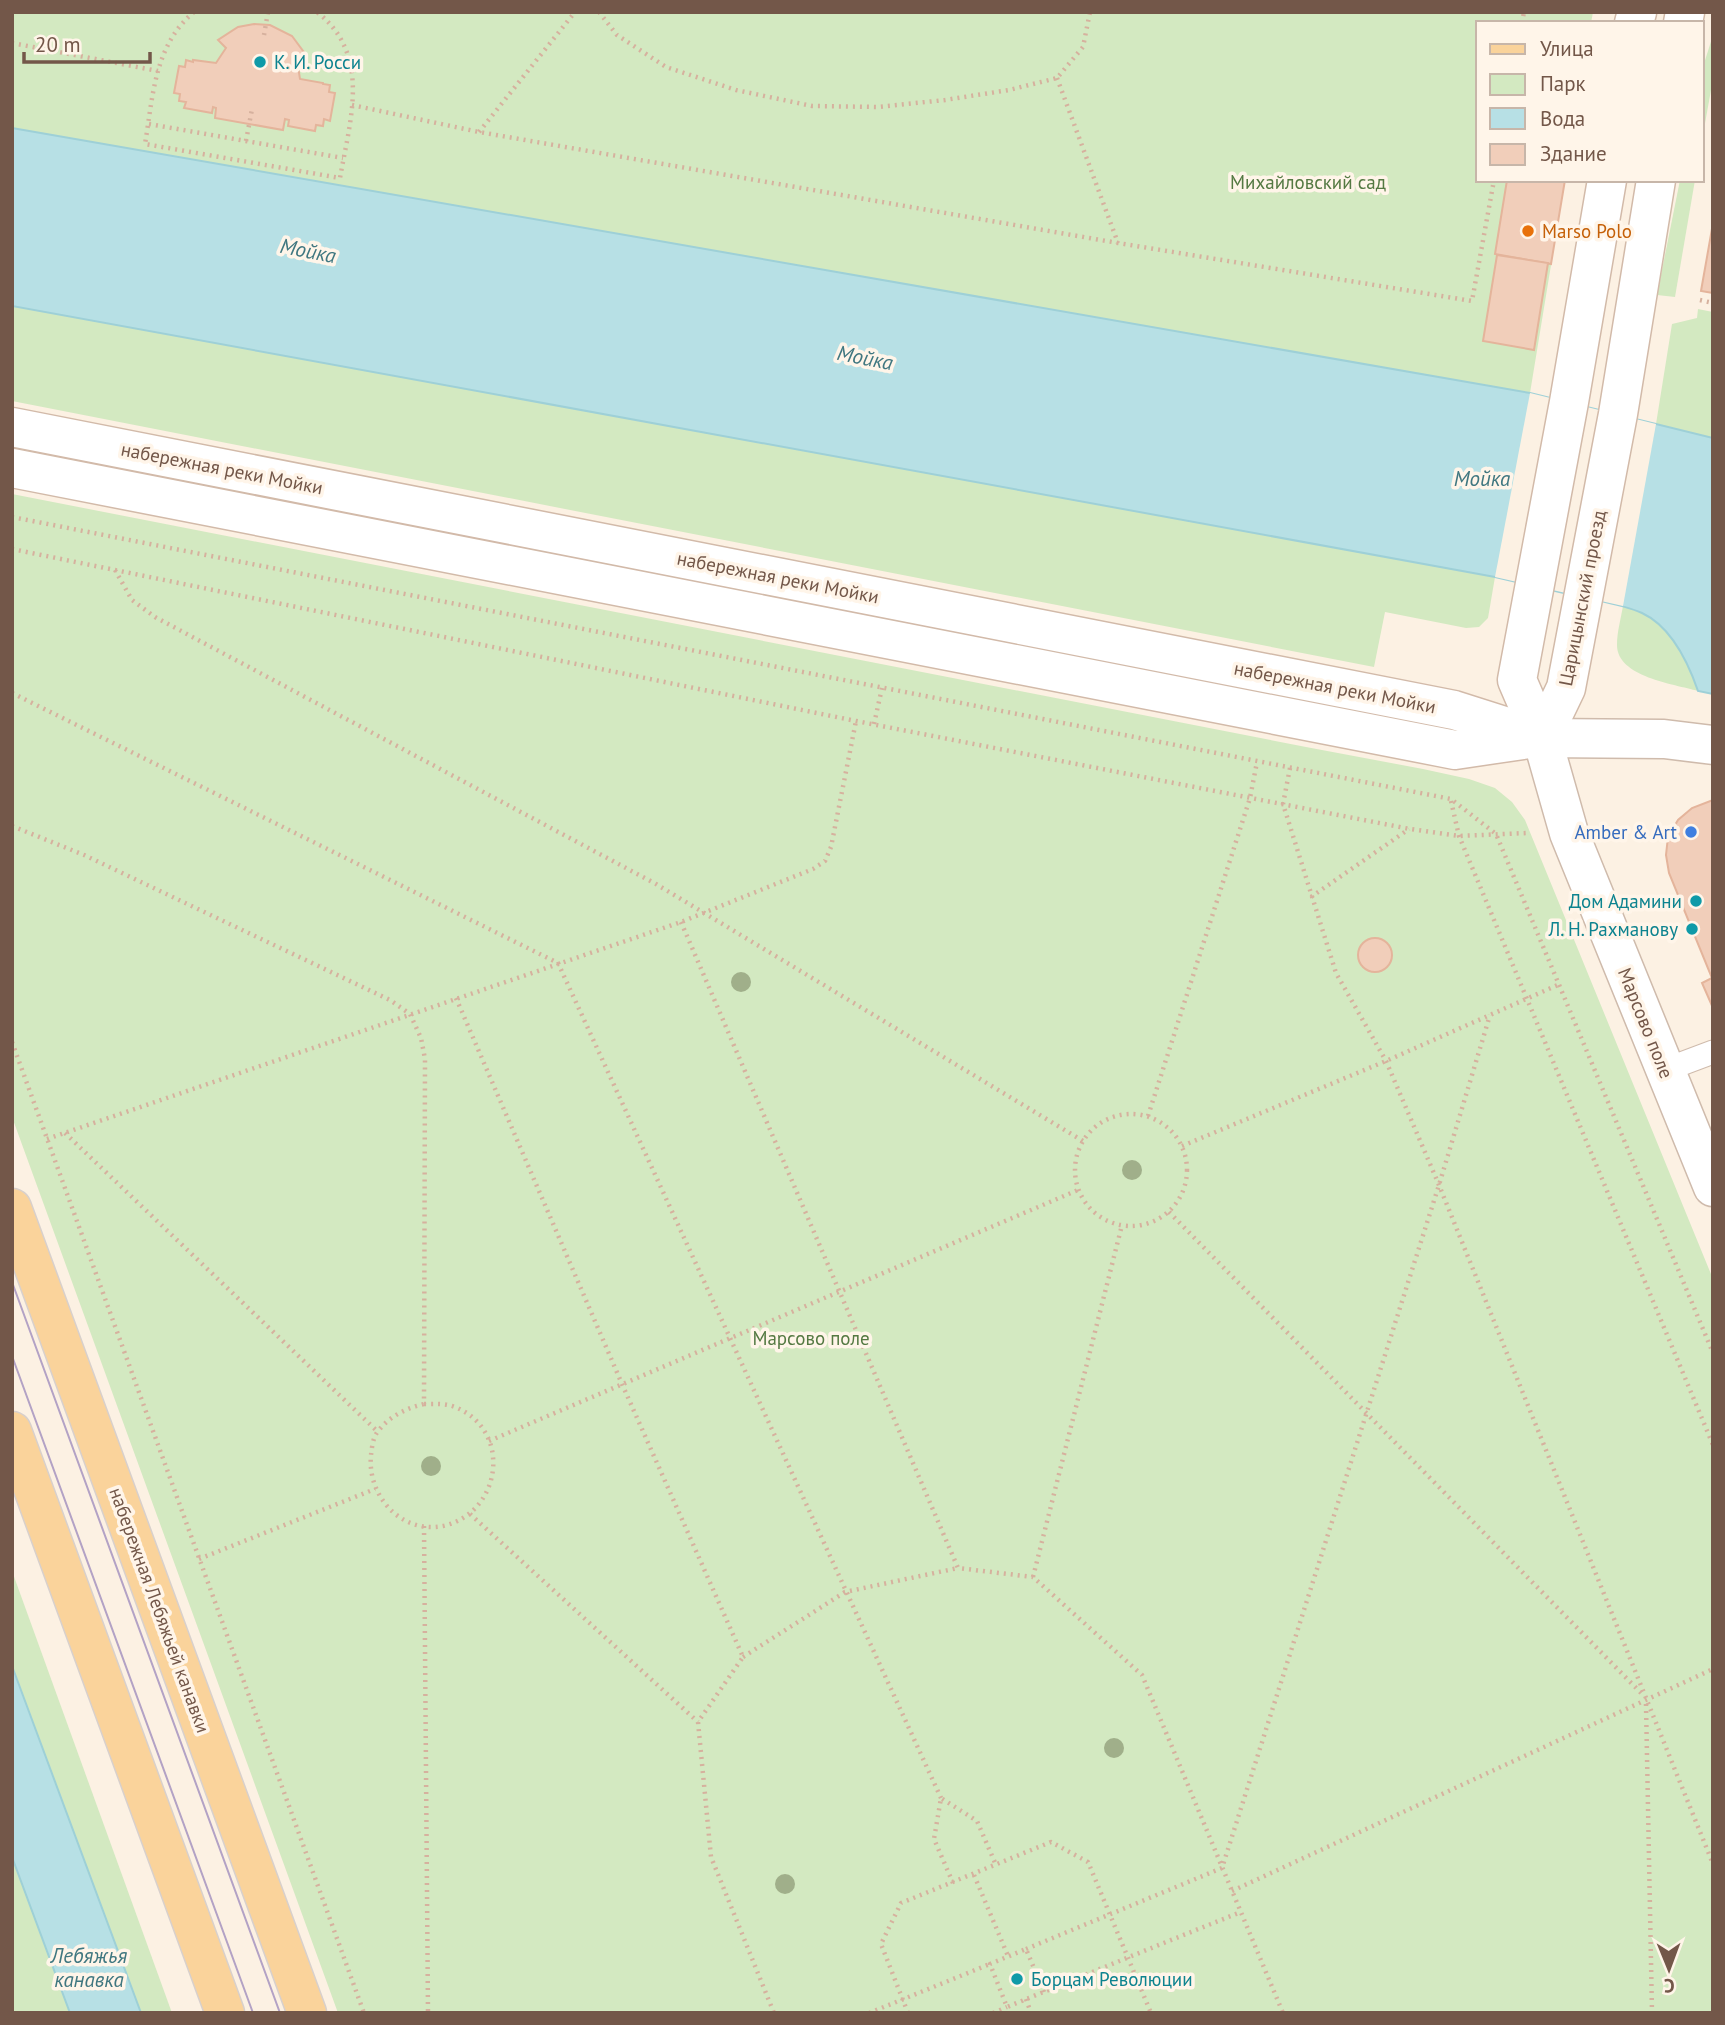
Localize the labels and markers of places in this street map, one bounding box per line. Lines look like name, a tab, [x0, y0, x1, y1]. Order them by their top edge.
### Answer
place label: К. И. Росси	[274, 50, 361, 74]
marker: К. И. Росси	[252, 54, 268, 70]
place label: Marso Polo	[1542, 219, 1632, 243]
marker: Marso Polo	[1520, 223, 1536, 239]
place label: Amber & Art	[1574, 820, 1678, 844]
marker: Amber & Art	[1683, 824, 1699, 840]
place label: Дом Адамини	[1569, 889, 1682, 913]
marker: Дом Адамини	[1688, 893, 1704, 909]
place label: Л. Н. Рахманову	[1547, 917, 1678, 941]
marker: Л. Н. Рахманову	[1684, 921, 1700, 937]
place label: Борцам Революции	[1031, 1967, 1193, 1991]
marker: Борцам Революции	[1009, 1971, 1025, 1987]

